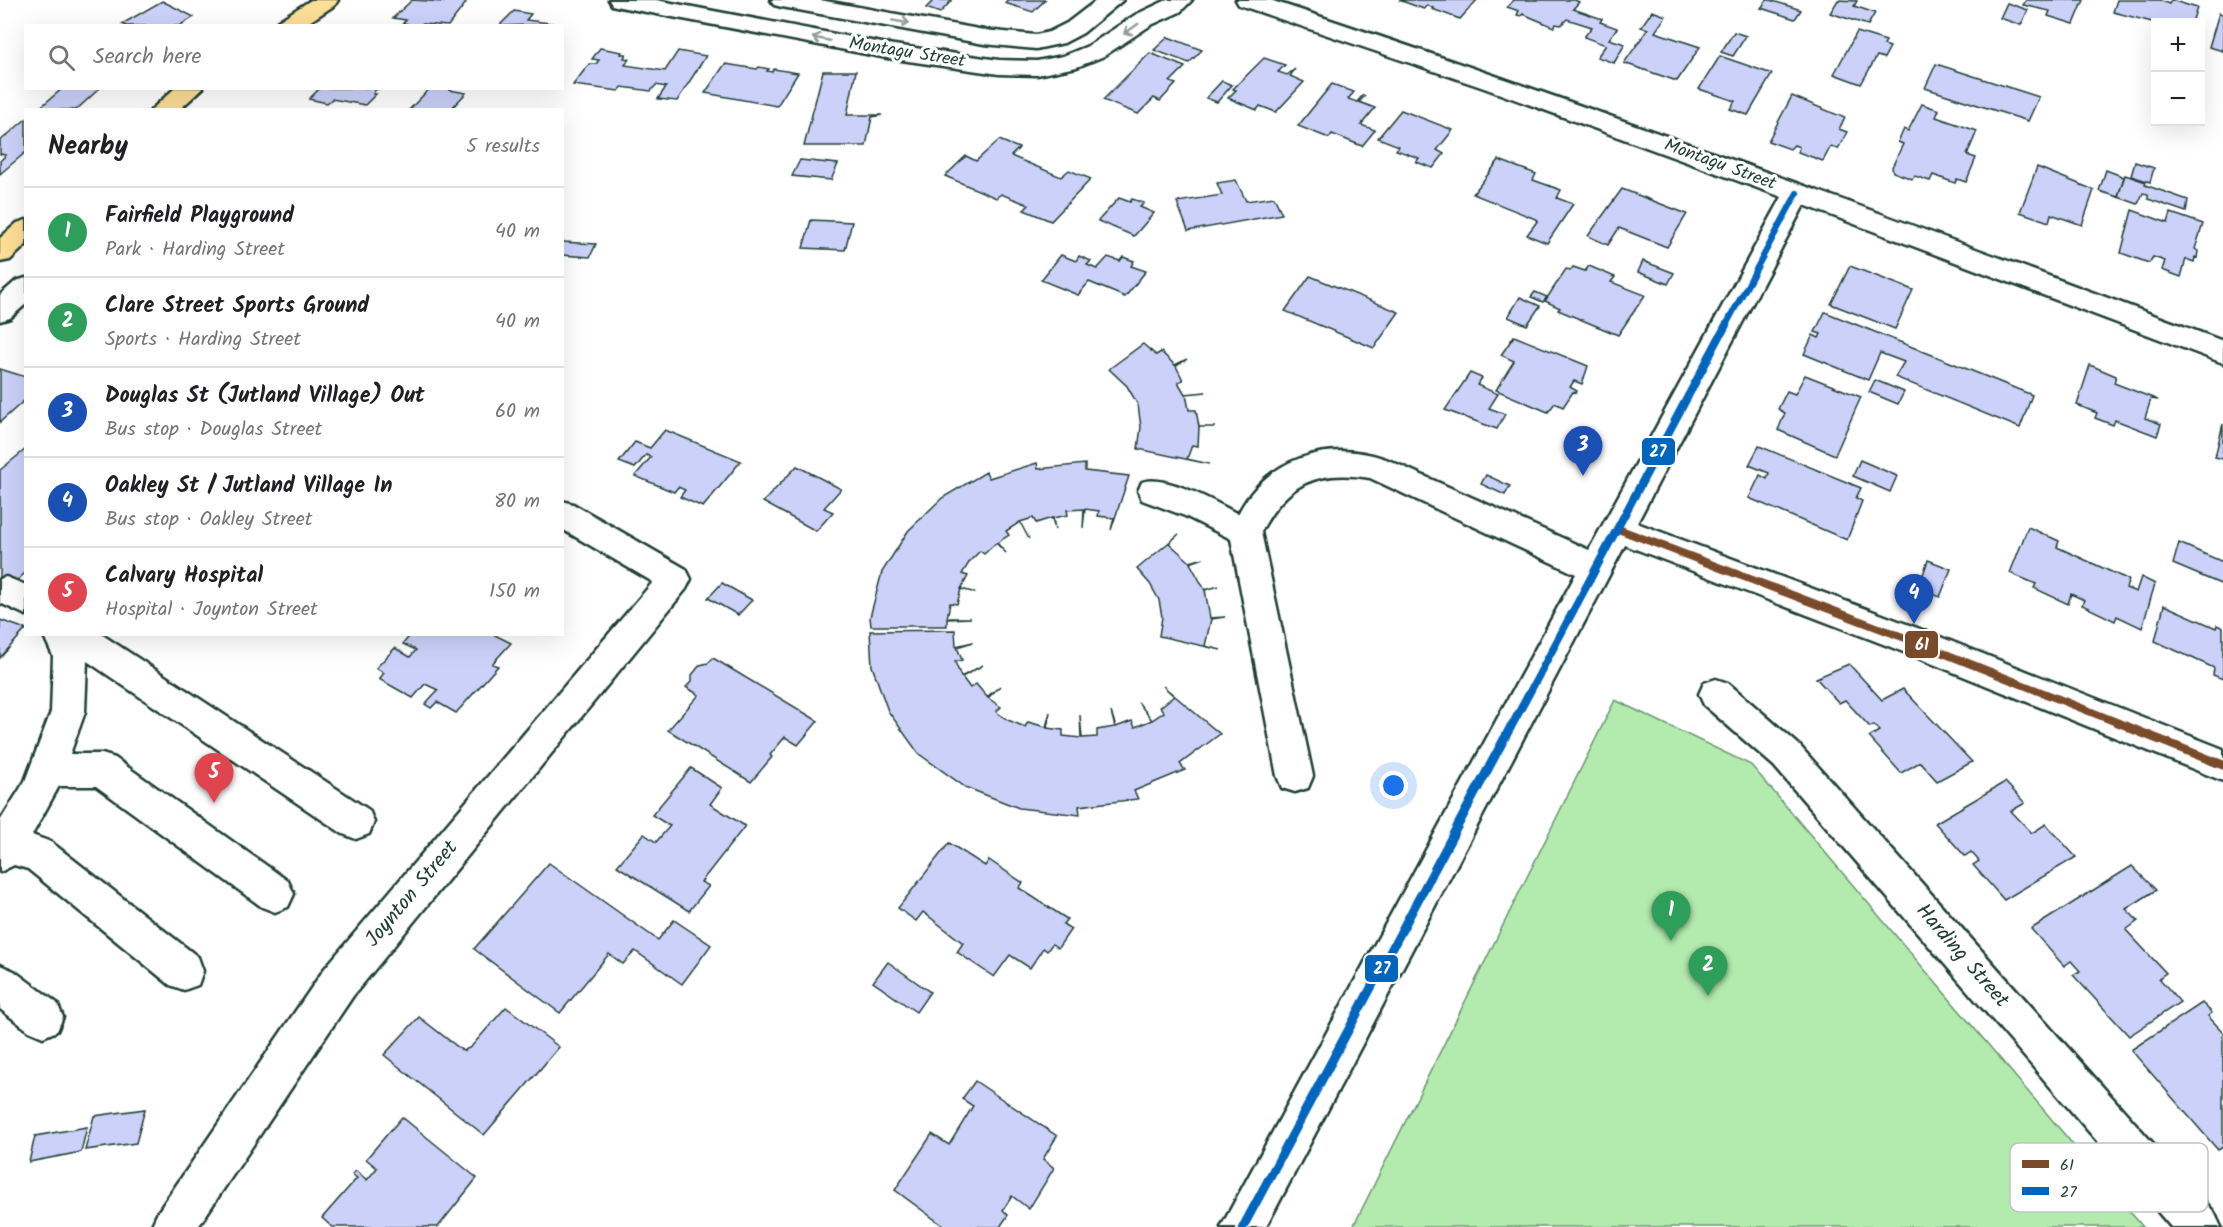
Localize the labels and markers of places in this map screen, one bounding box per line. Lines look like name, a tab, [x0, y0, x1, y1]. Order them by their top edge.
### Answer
pin: 3	[1564, 426, 1602, 476]
pin: 4	[1894, 574, 1934, 624]
pin: 5	[194, 754, 234, 803]
pin: 1	[1652, 892, 1690, 941]
pin: 2	[1688, 946, 1728, 996]

